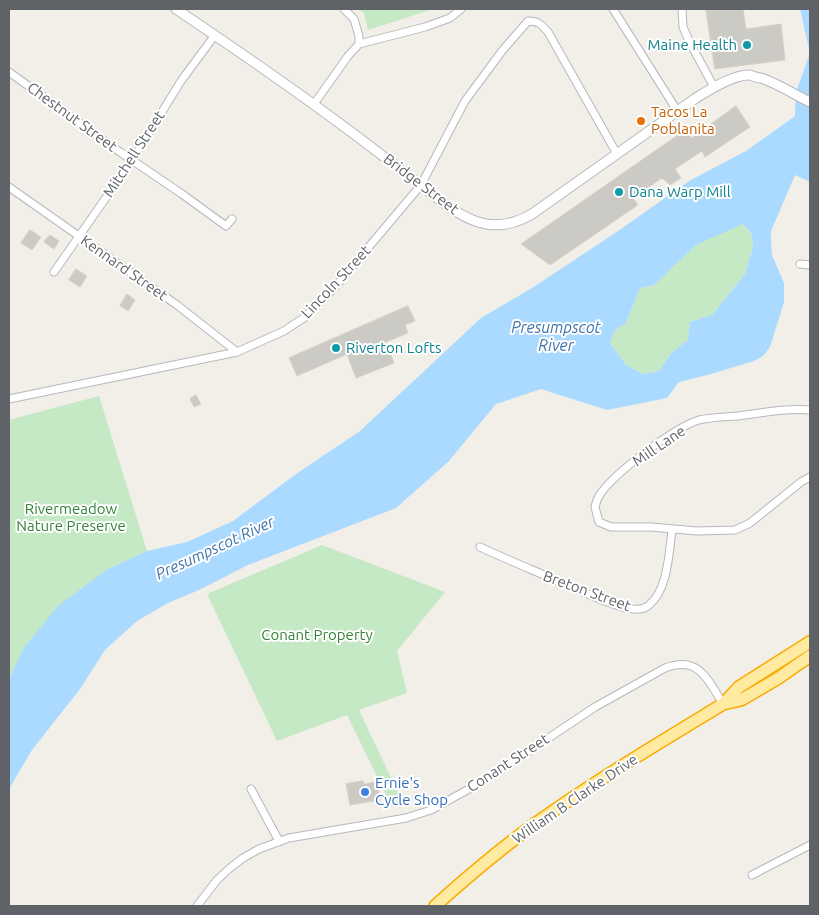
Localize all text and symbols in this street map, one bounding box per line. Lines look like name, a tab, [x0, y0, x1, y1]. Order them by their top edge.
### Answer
place label: Maine Health	[647, 36, 737, 54]
marker: Maine Health	[741, 39, 753, 51]
street label: Chestnut Street	[24, 78, 120, 156]
place label: Tacos La Poblanita	[651, 103, 715, 138]
street label: Mitchell Street	[99, 107, 169, 201]
marker: Tacos La Poblanita	[635, 115, 647, 127]
street label: Bridge Street	[380, 150, 462, 218]
place label: Dana Warp Mill	[629, 183, 731, 201]
marker: Dana Warp Mill	[613, 186, 625, 198]
street label: Kennard Street	[77, 231, 171, 305]
street label: Lincoln Street	[298, 242, 374, 322]
water label: Presumpscot River	[511, 318, 601, 356]
place label: Riverton Lofts	[346, 339, 441, 357]
marker: Riverton Lofts	[330, 342, 342, 354]
street label: Mill Lane	[629, 422, 689, 470]
park label: Rivermeadow Nature Preserve	[16, 500, 126, 535]
water label: Presumpscot River	[153, 512, 277, 584]
street label: Breton Street	[541, 567, 633, 615]
park label: Conant Property	[261, 626, 373, 644]
street label: Conant Street	[464, 730, 552, 796]
street label: William B Clarke Drive	[509, 750, 641, 848]
place label: Ernie's Cycle Shop	[375, 774, 448, 809]
marker: Ernie's Cycle Shop	[359, 786, 371, 798]

